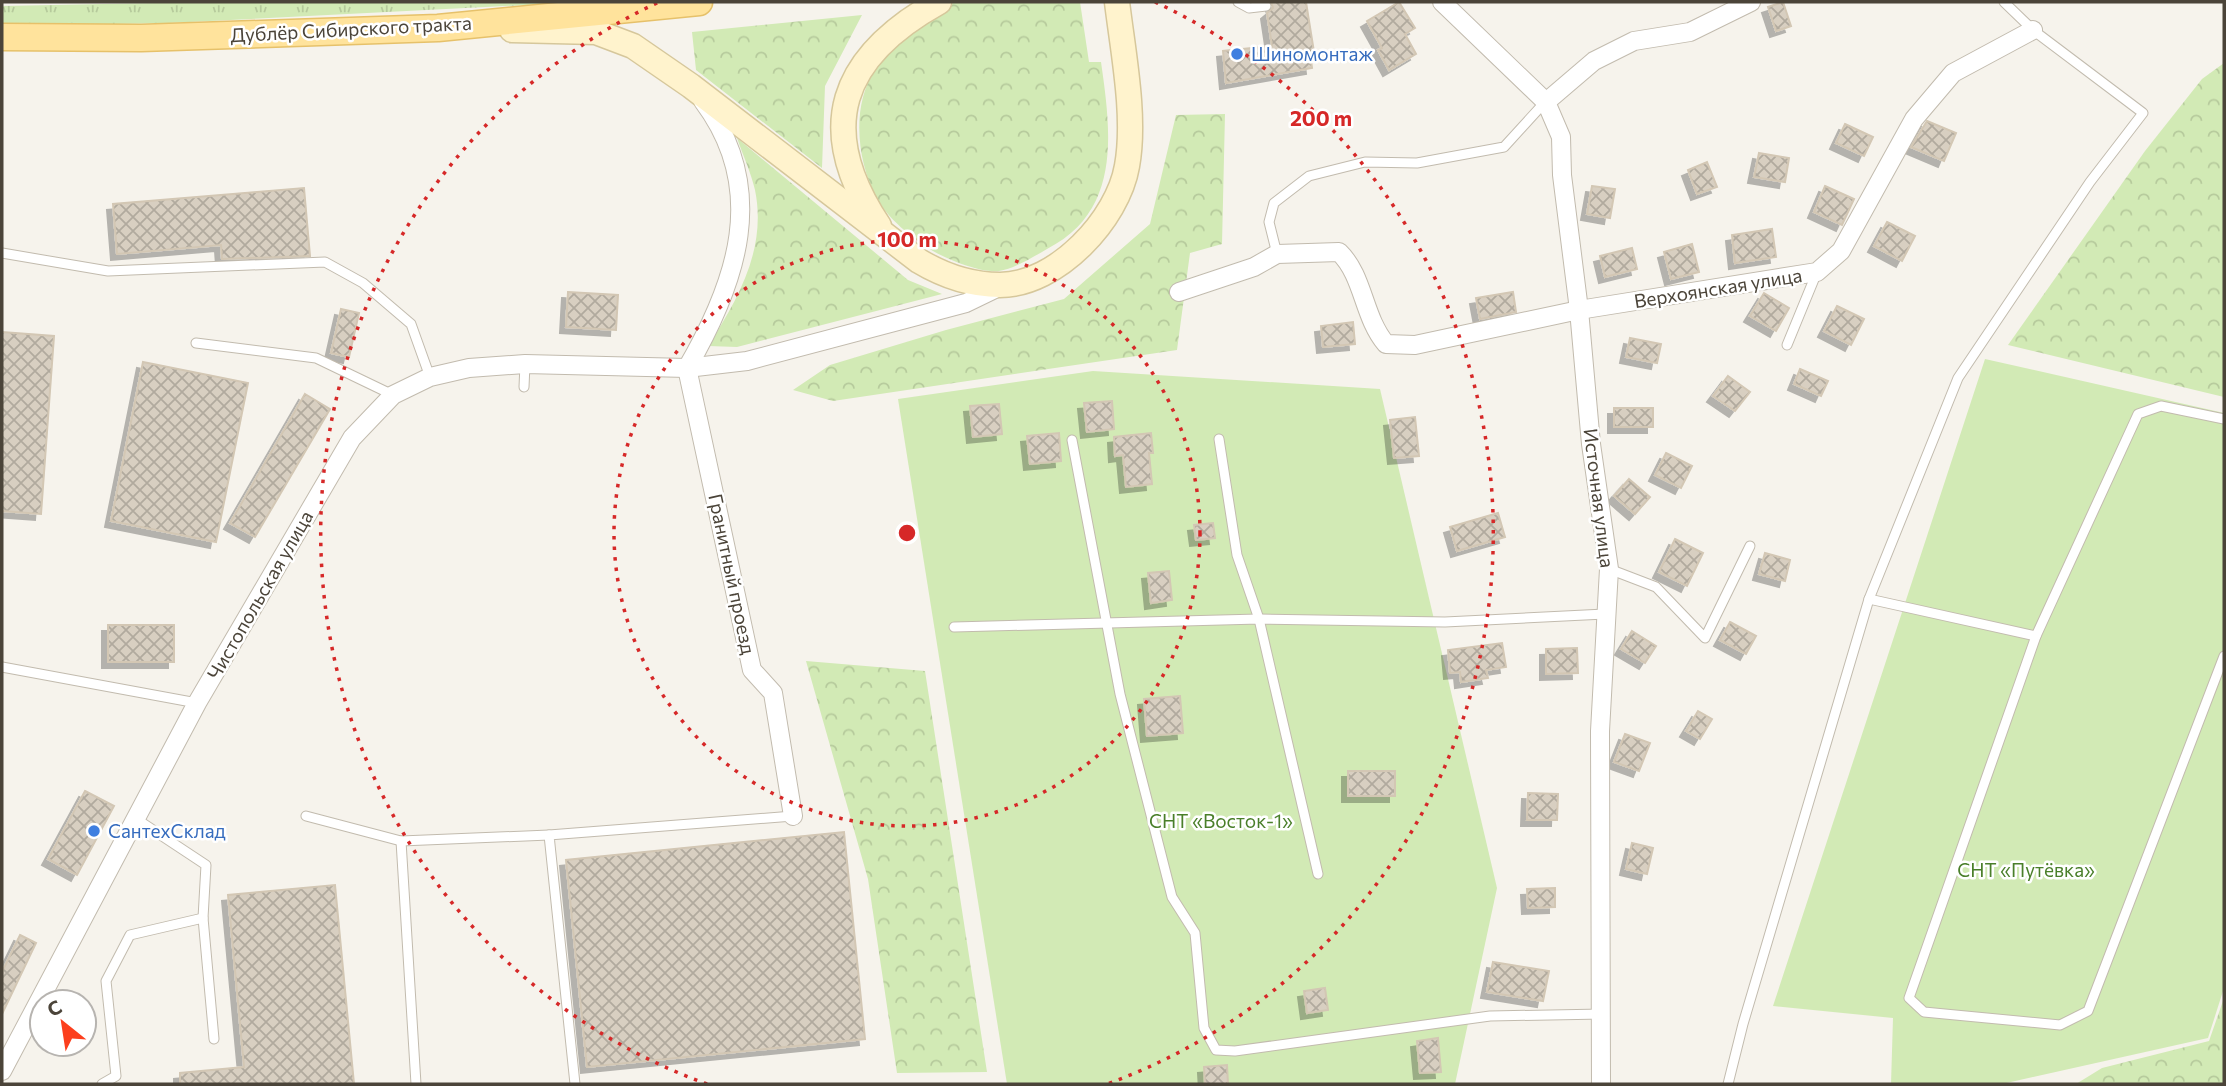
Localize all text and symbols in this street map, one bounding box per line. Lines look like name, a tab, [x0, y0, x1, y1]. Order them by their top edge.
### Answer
street label: Дублёр Сибирского тракта	[230, 11, 472, 46]
place label: Шиномонтаж	[1251, 42, 1373, 65]
marker: Шиномонтаж	[1229, 46, 1245, 62]
text: 200 m	[1290, 105, 1352, 130]
text: 100 m	[877, 226, 937, 251]
street label: Верхоянская улица	[1632, 263, 1804, 312]
street label: Источная улица	[1580, 427, 1619, 569]
street label: Гранитный проезд	[704, 492, 761, 656]
street label: Чистопольская улица	[202, 506, 317, 683]
centre of rings	[895, 521, 919, 545]
park label: СНТ «Восток-1»	[1149, 809, 1293, 832]
place label: СантехСклад	[108, 819, 226, 842]
marker: СантехСклад	[86, 823, 102, 839]
park label: СНТ «Путёвка»	[1957, 858, 2095, 881]
north arrow	[28, 988, 98, 1058]
text: С	[43, 995, 66, 1021]

